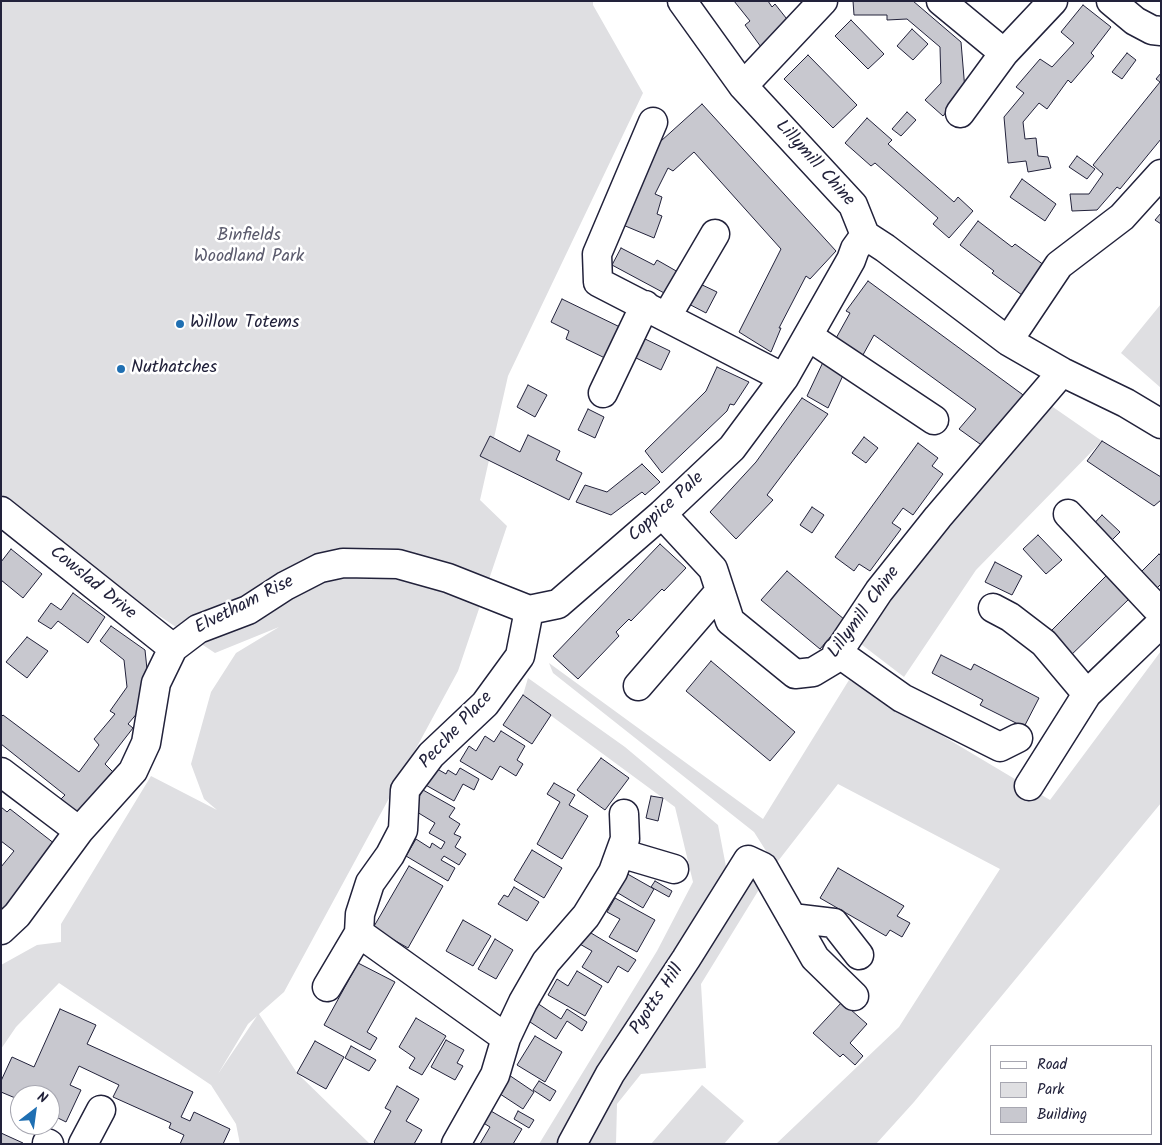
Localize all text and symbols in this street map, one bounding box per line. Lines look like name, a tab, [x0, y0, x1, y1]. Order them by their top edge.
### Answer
street label: Lillymill Chine	[770, 116, 858, 212]
park label: Binfields Woodland Park	[194, 226, 304, 268]
place label: Willow Totems	[190, 313, 300, 335]
marker: Willow Totems	[174, 318, 186, 330]
place label: Nuthatches	[131, 358, 217, 380]
marker: Nuthatches	[115, 363, 127, 375]
street label: Coppice Pale	[625, 468, 709, 548]
street label: Cowslad Drive	[44, 542, 140, 626]
street label: Lillymill Chine	[824, 563, 906, 663]
street label: Elvetham Rise	[192, 572, 298, 640]
street label: Pecche Place	[416, 688, 498, 774]
street label: Pyotts Hill	[627, 961, 689, 1039]
legend	[990, 1045, 1152, 1135]
text: Road	[1037, 1053, 1067, 1077]
text: Park	[1037, 1078, 1064, 1102]
north arrow	[10, 1085, 60, 1135]
text: N	[33, 1086, 51, 1110]
text: Building	[1037, 1103, 1087, 1127]

